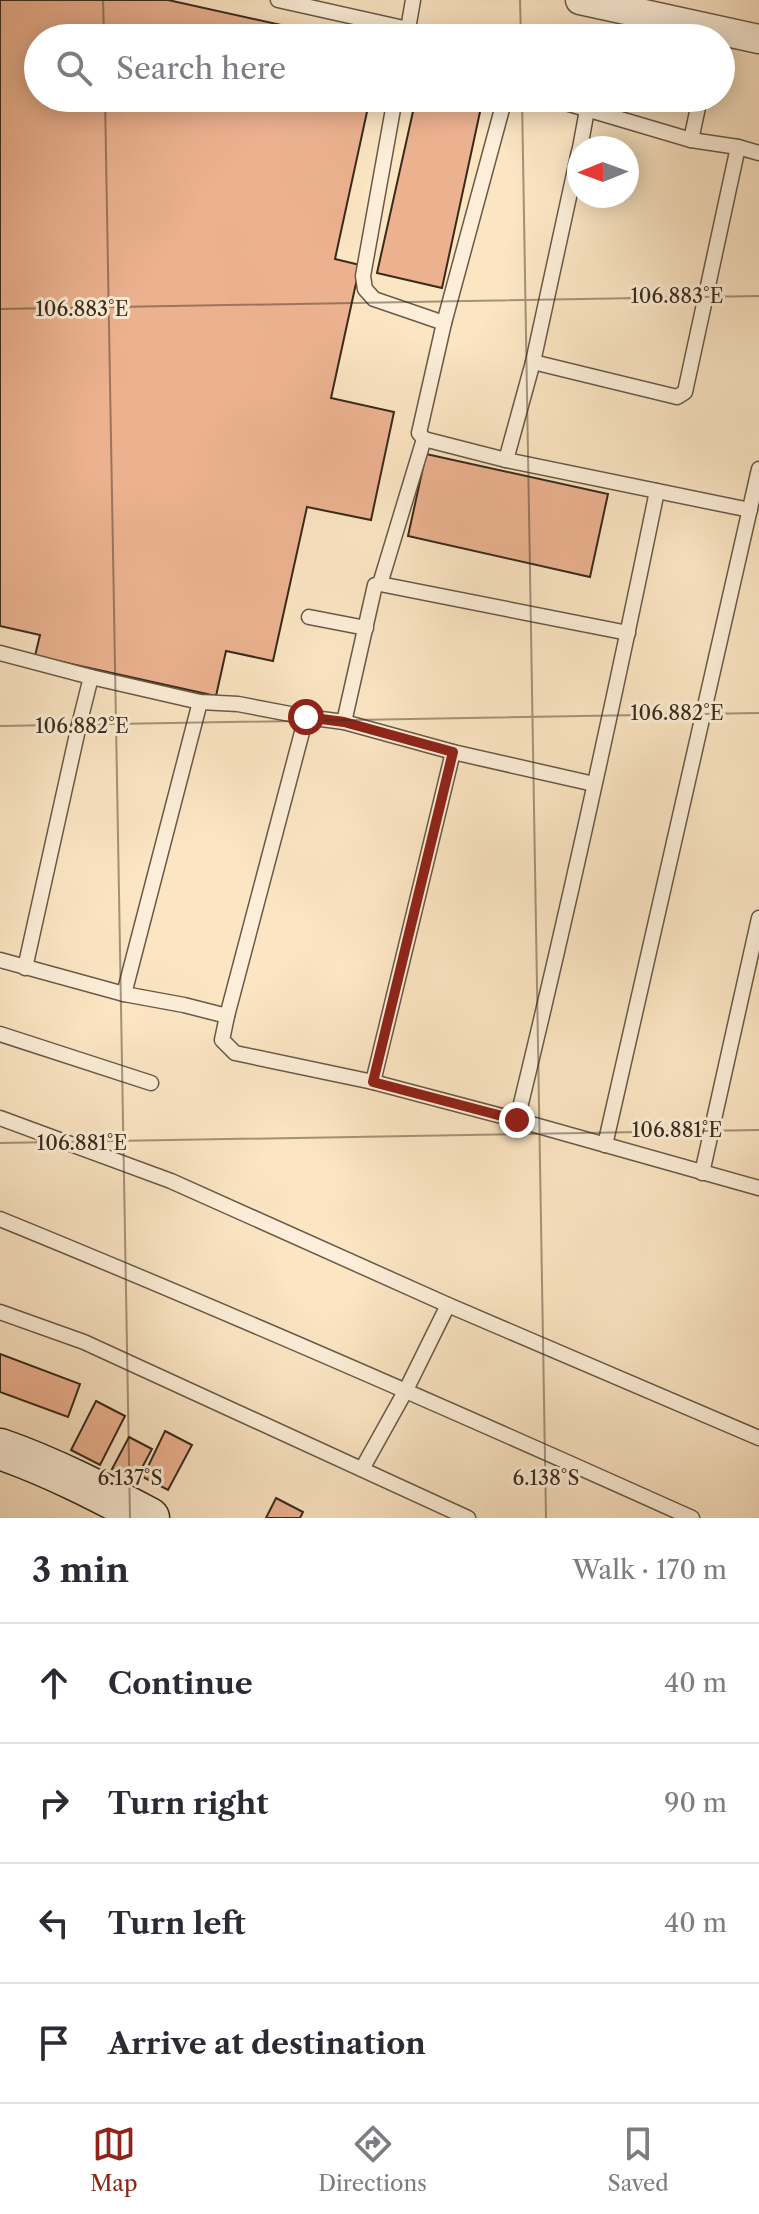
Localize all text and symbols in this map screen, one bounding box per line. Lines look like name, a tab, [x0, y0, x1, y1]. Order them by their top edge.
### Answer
search box	[24, 24, 735, 112]
icon: search	[52, 46, 96, 90]
text: Search here	[116, 50, 286, 87]
north arrow	[567, 136, 639, 208]
text: 106.883°E	[630, 284, 724, 308]
text: 106.883°E	[35, 297, 129, 321]
route start	[288, 699, 324, 735]
text: 106.882°E	[630, 701, 724, 725]
text: 106.882°E	[35, 714, 129, 738]
route end	[499, 1102, 535, 1138]
text: 106.881°E	[632, 1118, 722, 1142]
text: 106.881°E	[37, 1131, 127, 1155]
text: 6.137°S	[98, 1466, 162, 1490]
text: 6.138°S	[513, 1466, 579, 1490]
text: 3 min	[32, 1549, 129, 1591]
text: Walk · 170 m	[572, 1554, 727, 1586]
icon: ahead	[32, 1661, 76, 1705]
text: Continue	[108, 1665, 253, 1702]
text: 40 m	[664, 1667, 727, 1699]
icon: right	[32, 1781, 76, 1825]
text: Turn right	[108, 1785, 268, 1822]
text: 90 m	[664, 1787, 727, 1819]
icon: left	[32, 1901, 76, 1945]
text: Turn left	[108, 1905, 245, 1942]
text: 40 m	[664, 1907, 727, 1939]
icon: arrive	[32, 2021, 76, 2065]
text: Arrive at destination	[108, 2025, 426, 2062]
tab: Map	[90, 2122, 138, 2197]
tab: Directions	[318, 2122, 427, 2197]
tab: Saved	[608, 2122, 669, 2197]

